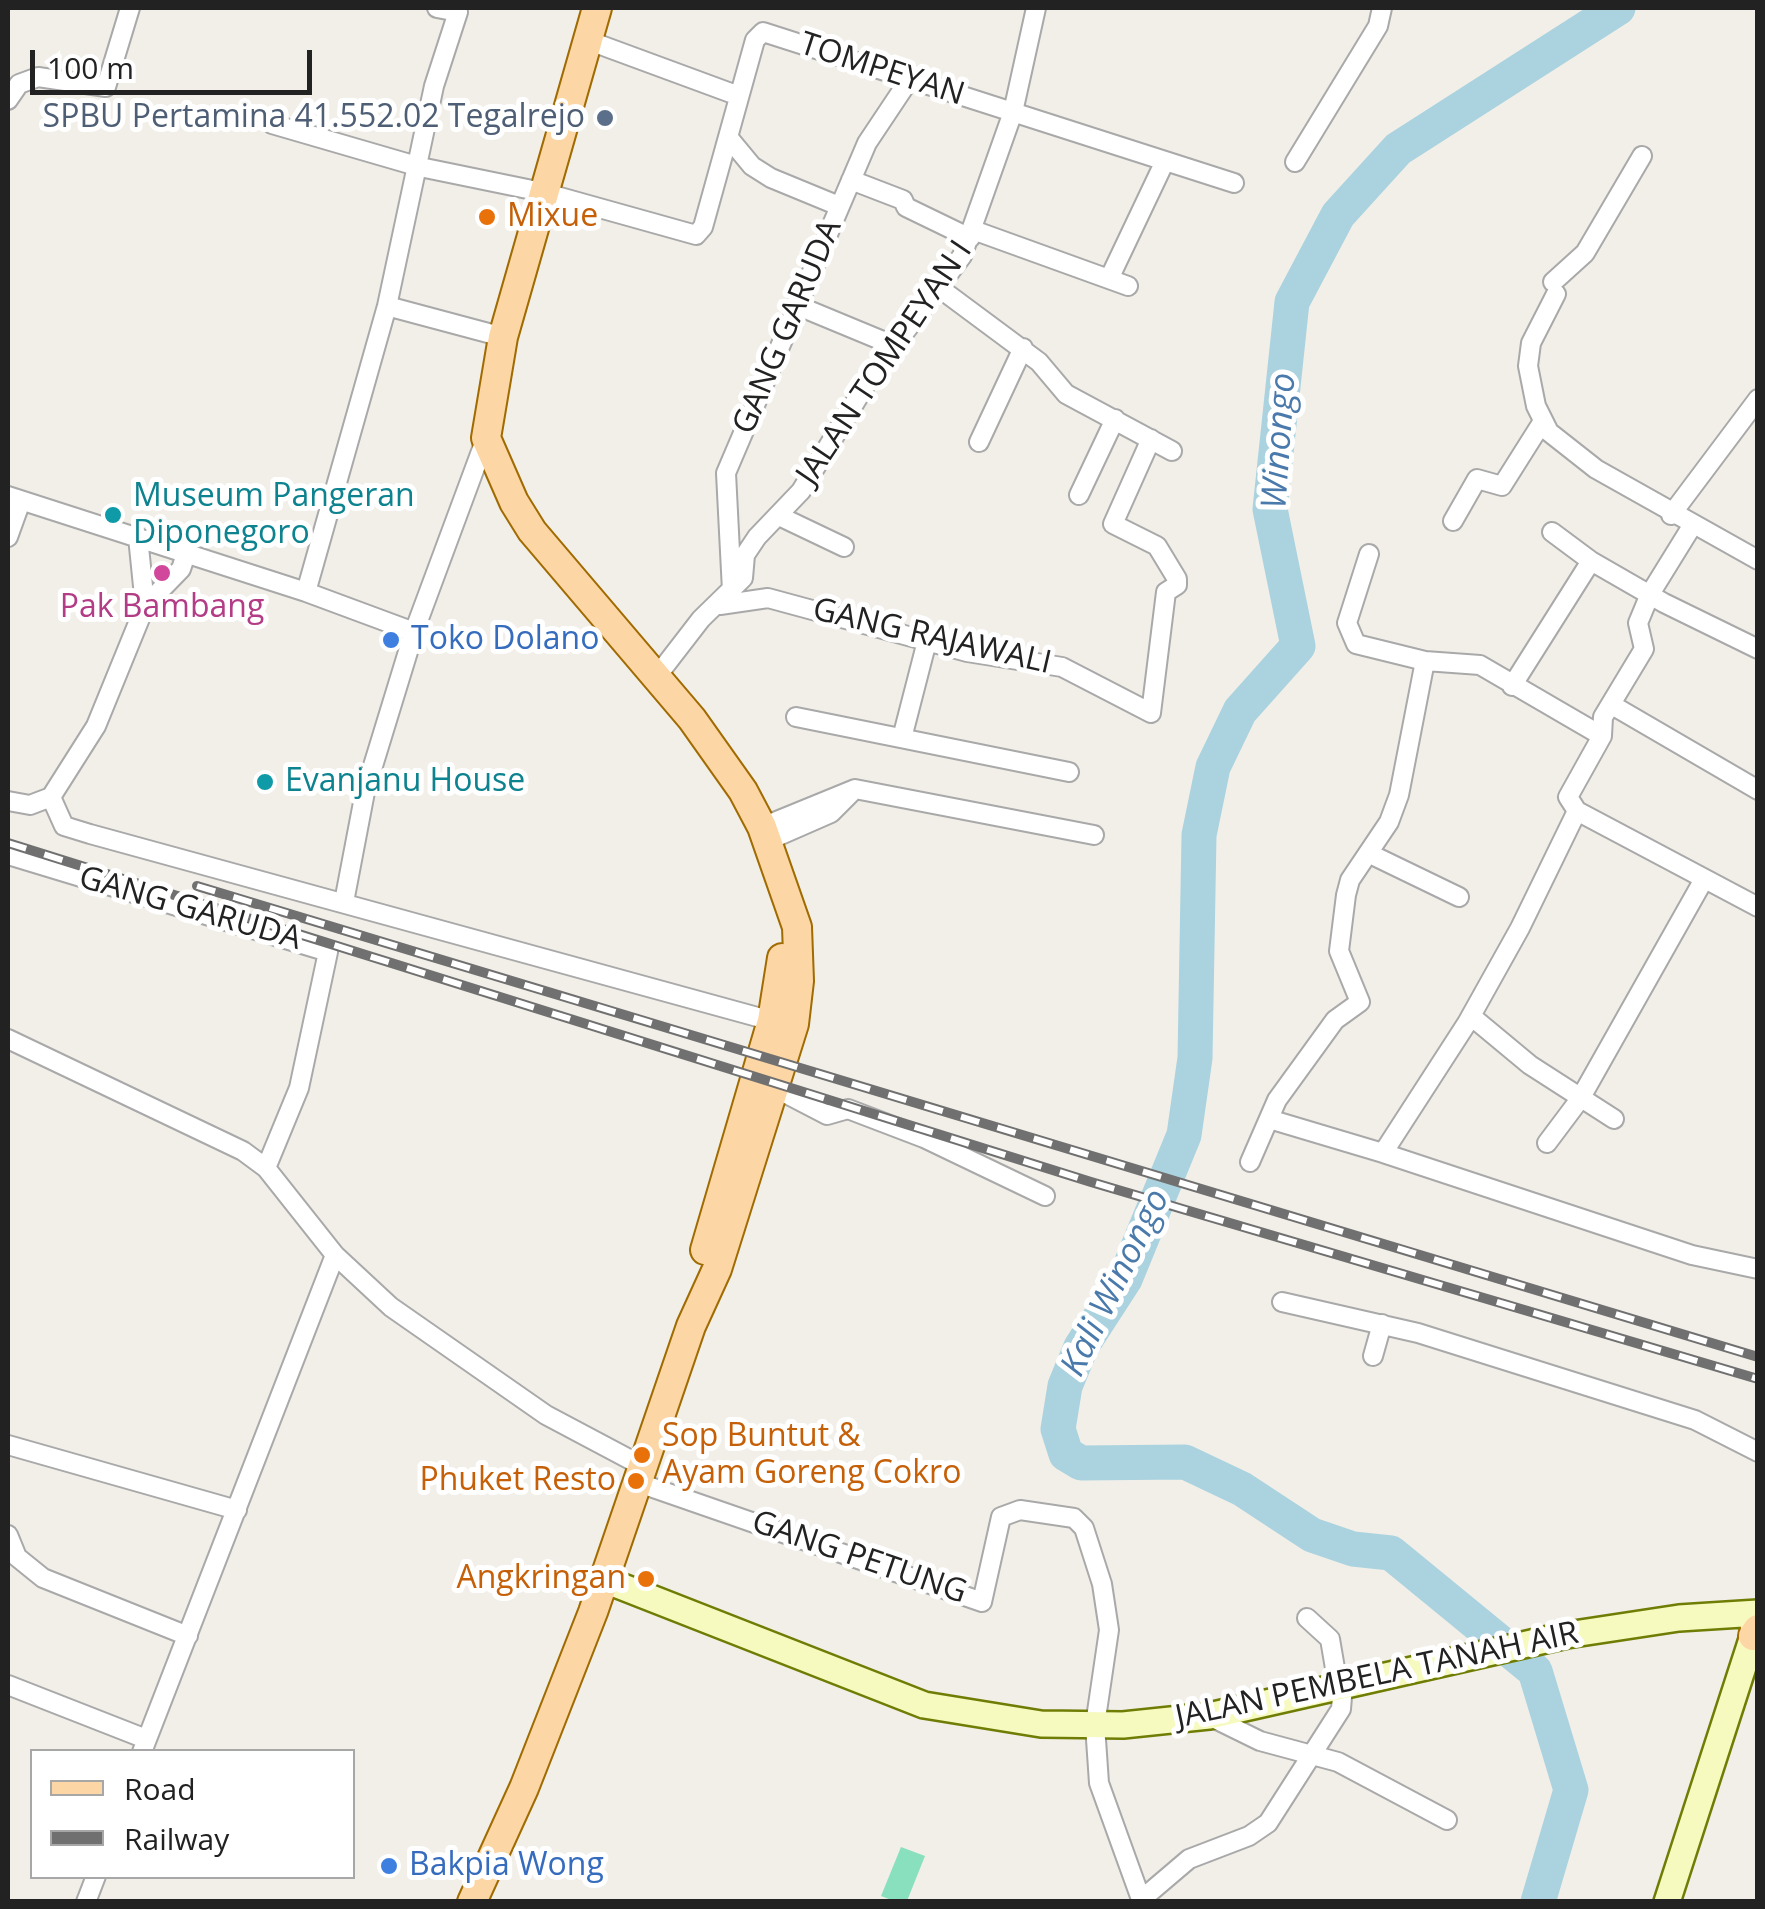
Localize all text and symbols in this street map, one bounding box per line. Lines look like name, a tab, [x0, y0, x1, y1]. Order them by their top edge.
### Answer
street label: TOMPEYAN	[795, 25, 969, 115]
scale bar	[35, 30, 318, 92]
text: 100 m	[47, 47, 134, 88]
place label: SPBU Pertamina 41.552.02 Tegalrejo	[43, 99, 585, 137]
marker: SPBU Pertamina 41.552.02 Tegalrejo	[594, 107, 616, 129]
place label: Mixue	[507, 198, 598, 236]
marker: Mixue	[476, 206, 498, 228]
street label: GANG GARUDA	[726, 214, 850, 440]
street label: JALAN TOMPEYAN I	[789, 234, 981, 492]
water label: Winongo	[1254, 371, 1306, 511]
place label: Museum Pangeran Diponegoro	[133, 478, 415, 553]
marker: Museum Pangeran Diponegoro	[102, 504, 124, 526]
marker: Pak Bambang	[151, 562, 173, 584]
place label: Pak Bambang	[60, 589, 264, 627]
street label: GANG RAJAWALI	[809, 591, 1055, 683]
place label: Toko Dolano	[411, 621, 599, 659]
marker: Toko Dolano	[380, 629, 402, 651]
place label: Evanjanu House	[285, 763, 525, 801]
marker: Evanjanu House	[254, 771, 276, 793]
street label: GANG GARUDA	[75, 859, 305, 959]
water label: Kali Winongo	[1053, 1183, 1179, 1383]
place label: Sop Buntut & Ayam Goreng Cokro	[662, 1418, 961, 1493]
marker: Sop Buntut & Ayam Goreng Cokro	[631, 1444, 653, 1466]
place label: Phuket Resto	[419, 1462, 616, 1500]
marker: Phuket Resto	[625, 1470, 647, 1492]
street label: GANG PETUNG	[747, 1503, 971, 1613]
place label: Angkringan	[456, 1560, 626, 1598]
marker: Angkringan	[635, 1568, 657, 1590]
street label: JALAN PEMBELA TANAH AIR	[1172, 1615, 1582, 1737]
legend	[30, 1749, 355, 1879]
text: Road	[124, 1768, 196, 1809]
text: Railway	[124, 1818, 229, 1859]
place label: Bakpia Wong	[409, 1847, 604, 1885]
marker: Bakpia Wong	[378, 1855, 400, 1877]

